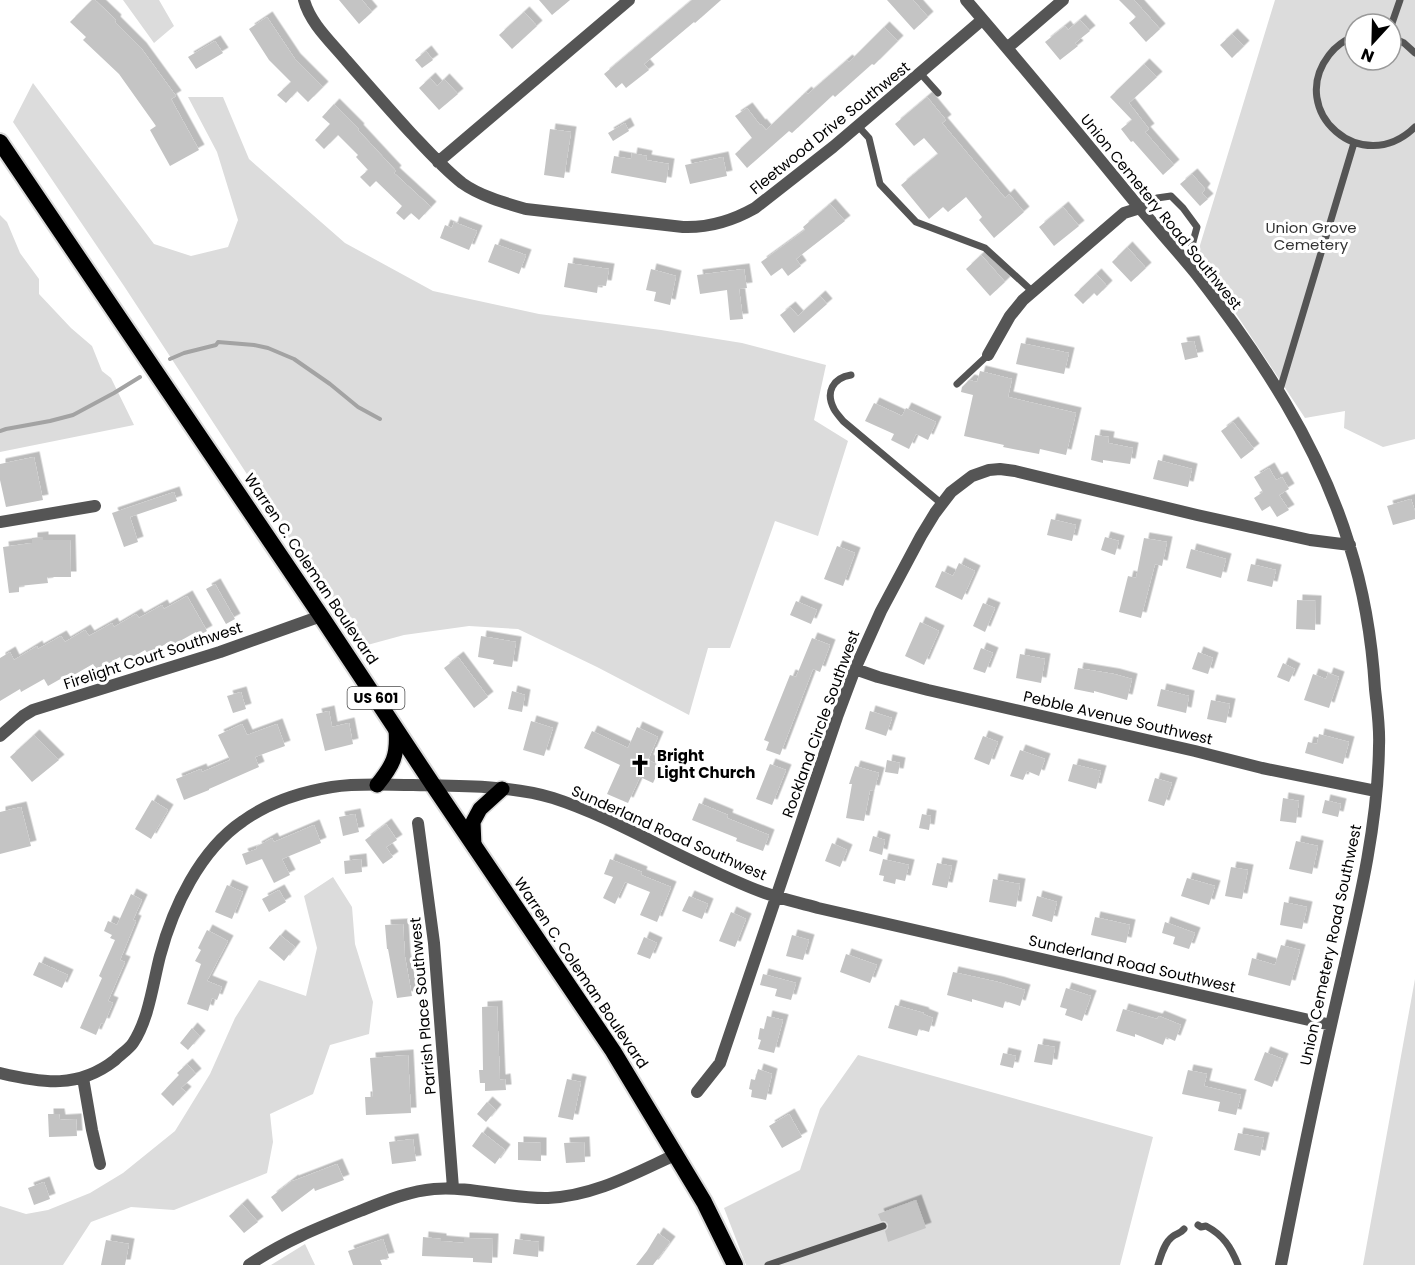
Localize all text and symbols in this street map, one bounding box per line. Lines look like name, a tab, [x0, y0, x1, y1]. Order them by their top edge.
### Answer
north arrow	[1343, 12, 1403, 72]
text: N	[1358, 43, 1377, 68]
street label: Fleetwood Drive Southwest	[745, 56, 914, 199]
street label: Union Cemetery Road Southwest	[1076, 109, 1247, 314]
park label: Union Grove Cemetery	[1265, 217, 1357, 255]
street label: Warren C. Coleman Boulevard	[239, 469, 383, 669]
street label: Firelight Court Southwest	[61, 617, 245, 694]
street label: Rockland Circle Southwest	[777, 627, 864, 820]
street label: Pebble Avenue Southwest	[1021, 686, 1215, 750]
road number: US 601	[348, 687, 404, 709]
place label: Bright Light Church	[657, 745, 755, 783]
church icon: Bright Light Church	[628, 753, 652, 777]
street label: Sunderland Road Southwest	[568, 780, 770, 885]
street label: Union Cemetery Road Southwest	[1295, 822, 1366, 1067]
street label: Warren C. Coleman Boulevard	[509, 873, 653, 1073]
street label: Parrish Place Southwest	[404, 916, 441, 1096]
street label: Sunderland Road Southwest	[1027, 929, 1238, 998]

